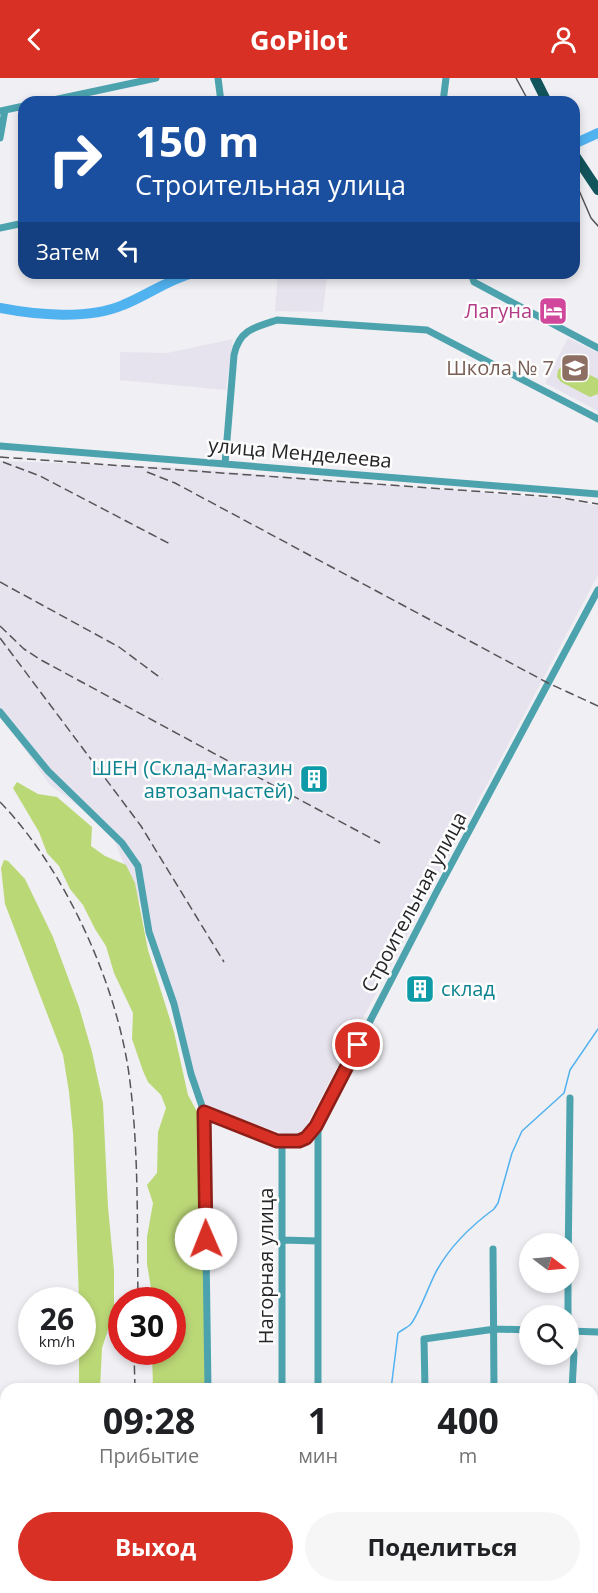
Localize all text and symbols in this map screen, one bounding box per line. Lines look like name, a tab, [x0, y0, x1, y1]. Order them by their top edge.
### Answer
text: GoPilot	[250, 21, 348, 58]
icon: back	[18, 23, 51, 56]
icon: person	[547, 23, 580, 56]
text: 150 m	[135, 112, 259, 169]
icon: right	[36, 120, 114, 198]
text: Строительная улица	[135, 166, 406, 203]
icon: left	[112, 234, 145, 267]
text: Затем	[36, 236, 100, 266]
hotel icon: Лагуна	[537, 295, 569, 327]
place label: Лагуна	[464, 297, 532, 324]
school or university icon: Школа № 7	[559, 352, 591, 384]
place label: Школа № 7	[446, 354, 554, 381]
street label: улица Менделеева	[207, 431, 393, 474]
place label: ШЕН (Склад-магазин автозапчастей)	[91, 754, 293, 804]
building icon: ШЕН (Склад-магазин автозапчастей)	[298, 763, 330, 795]
street label: Строительная улица	[355, 807, 473, 997]
building icon: склад	[404, 973, 436, 1005]
place label: склад	[441, 975, 495, 1002]
pin	[332, 1019, 383, 1070]
icon: arrive	[341, 1028, 374, 1061]
street label: Нагорная улица	[252, 1188, 279, 1344]
position arrow	[174, 1207, 238, 1271]
north arrow	[519, 1233, 579, 1293]
map controls	[519, 1233, 579, 1365]
speed limit sign: 30	[108, 1287, 186, 1365]
text: 26	[40, 1298, 74, 1339]
button: search	[519, 1305, 579, 1365]
text: km/h	[39, 1331, 75, 1351]
text: 09:28	[103, 1396, 195, 1445]
text: 1	[308, 1396, 328, 1445]
text: 400	[437, 1396, 499, 1445]
text: Прибытие	[99, 1442, 199, 1469]
text: мин	[298, 1442, 338, 1469]
text: m	[459, 1442, 477, 1469]
button: Выход	[18, 1512, 293, 1581]
button: Поделиться	[305, 1512, 580, 1581]

